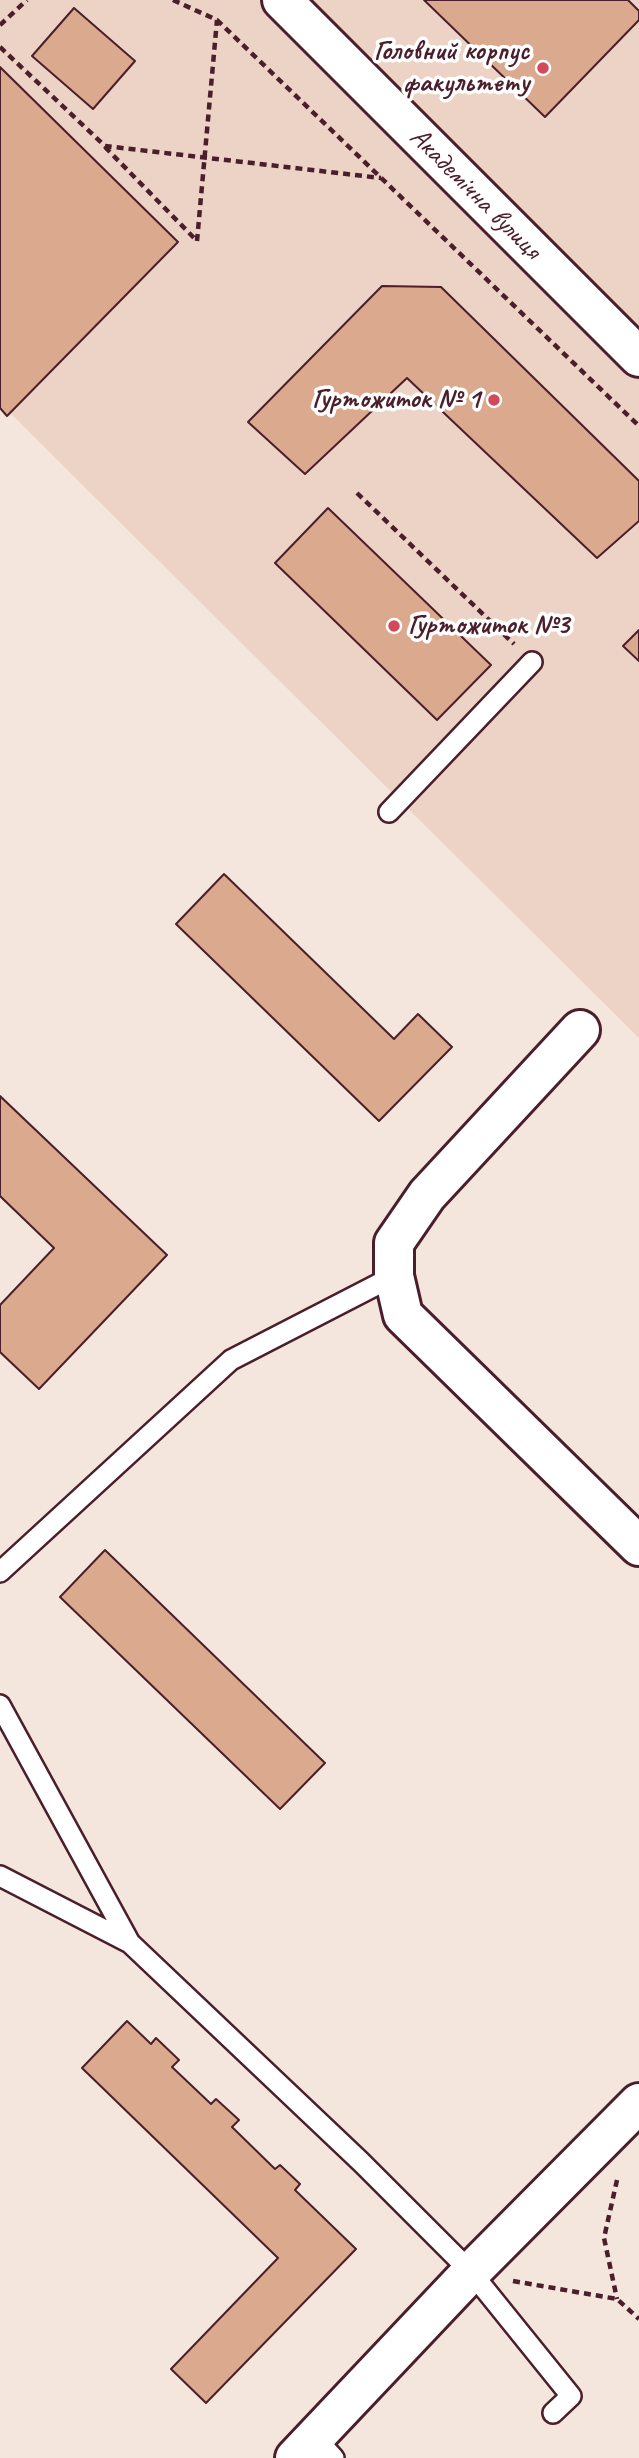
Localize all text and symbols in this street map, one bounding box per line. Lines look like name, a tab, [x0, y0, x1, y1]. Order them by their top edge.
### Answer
place label: Головний корпус факультету	[374, 35, 529, 101]
marker: Головний корпус факультету	[535, 60, 551, 76]
street label: Академічна вулиця	[402, 121, 548, 267]
place label: Гуртожиток № 1	[312, 383, 480, 417]
marker: Гуртожиток № 1	[486, 392, 502, 408]
place label: Гуртожиток №3	[408, 609, 569, 643]
marker: Гуртожиток №3	[386, 618, 402, 634]

